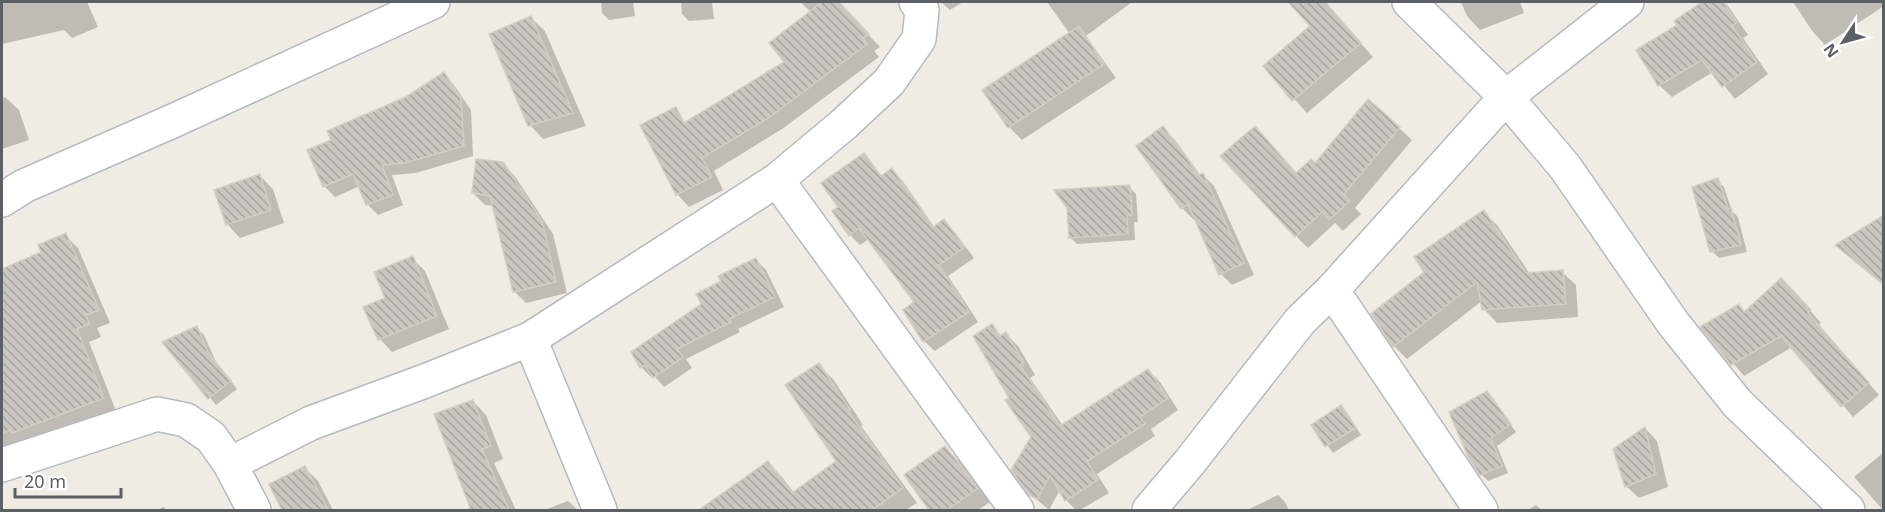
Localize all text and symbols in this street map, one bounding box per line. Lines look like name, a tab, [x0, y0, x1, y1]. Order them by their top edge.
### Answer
north arrow	[1813, 12, 1873, 72]
text: N	[1818, 39, 1844, 63]
scale bar	[15, 461, 122, 499]
text: 20 m	[24, 469, 66, 493]

